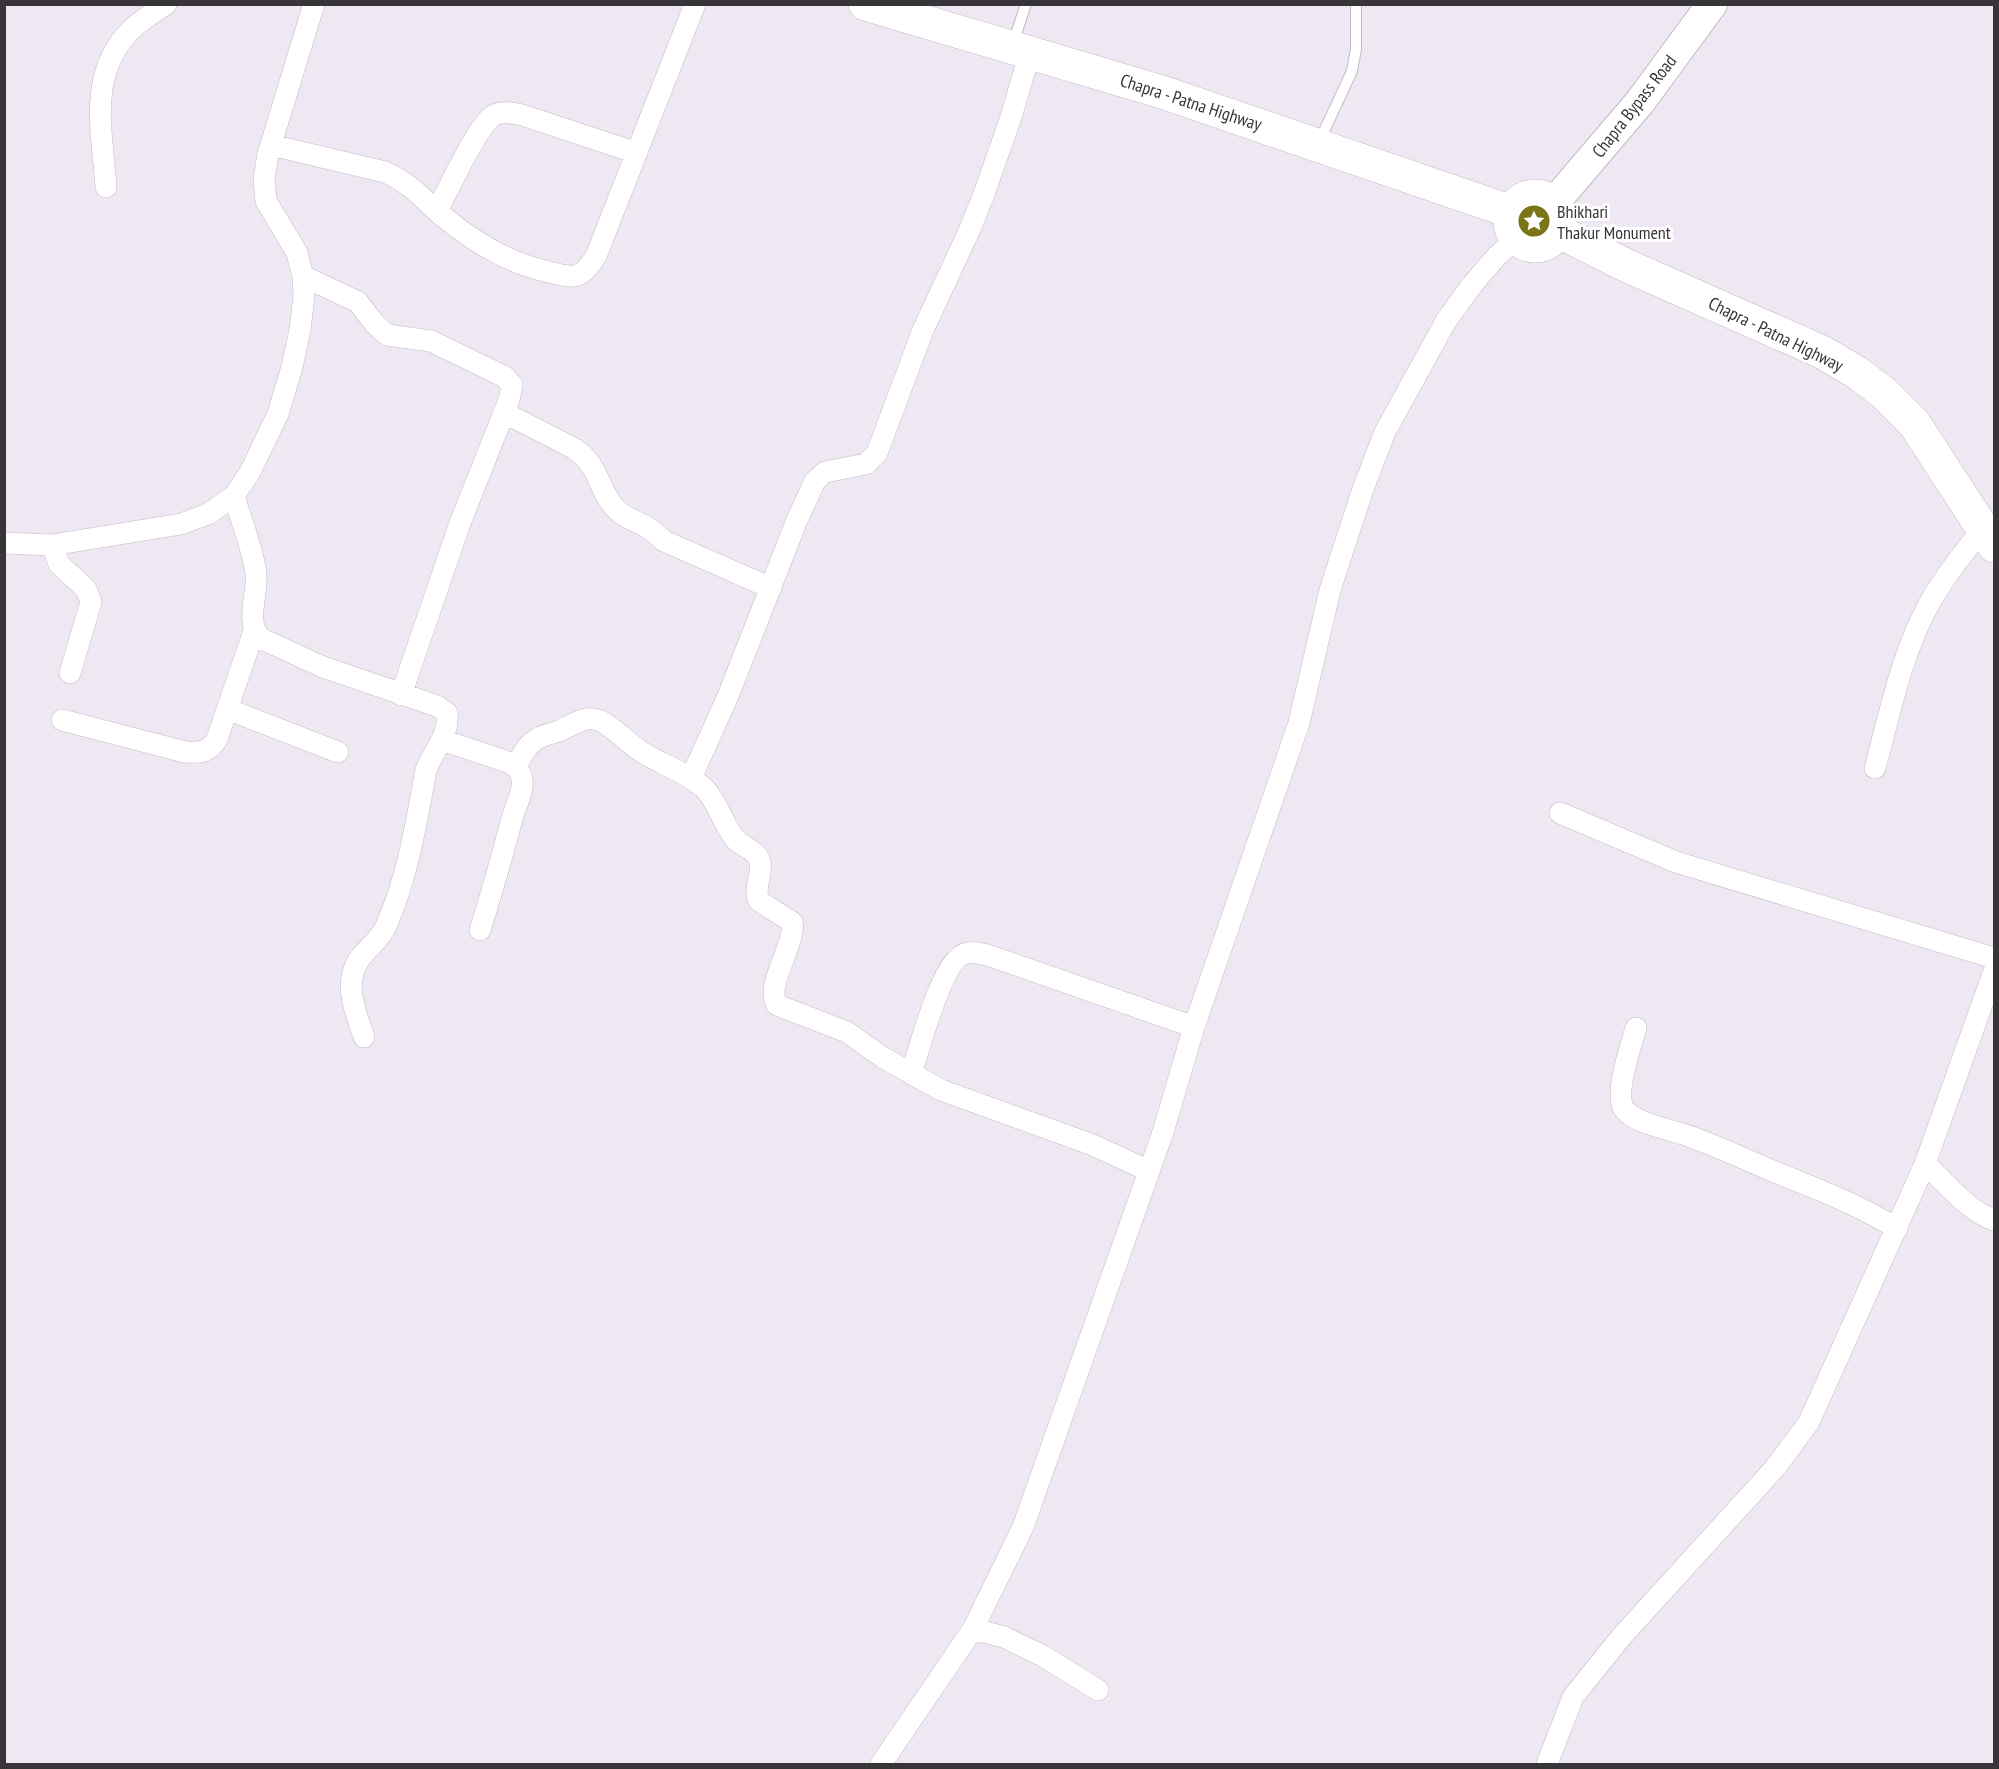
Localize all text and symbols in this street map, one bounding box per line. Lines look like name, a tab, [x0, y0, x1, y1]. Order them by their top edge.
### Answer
street label: Chapra Bypass Road	[1587, 50, 1681, 162]
street label: Chapra - Patna Highway	[1117, 68, 1265, 136]
place label: Bhikhari Thakur Monument	[1557, 200, 1671, 244]
place icon: Bhikhari Thakur Monument	[1516, 203, 1552, 239]
street label: Chapra - Patna Highway	[1705, 291, 1847, 377]

